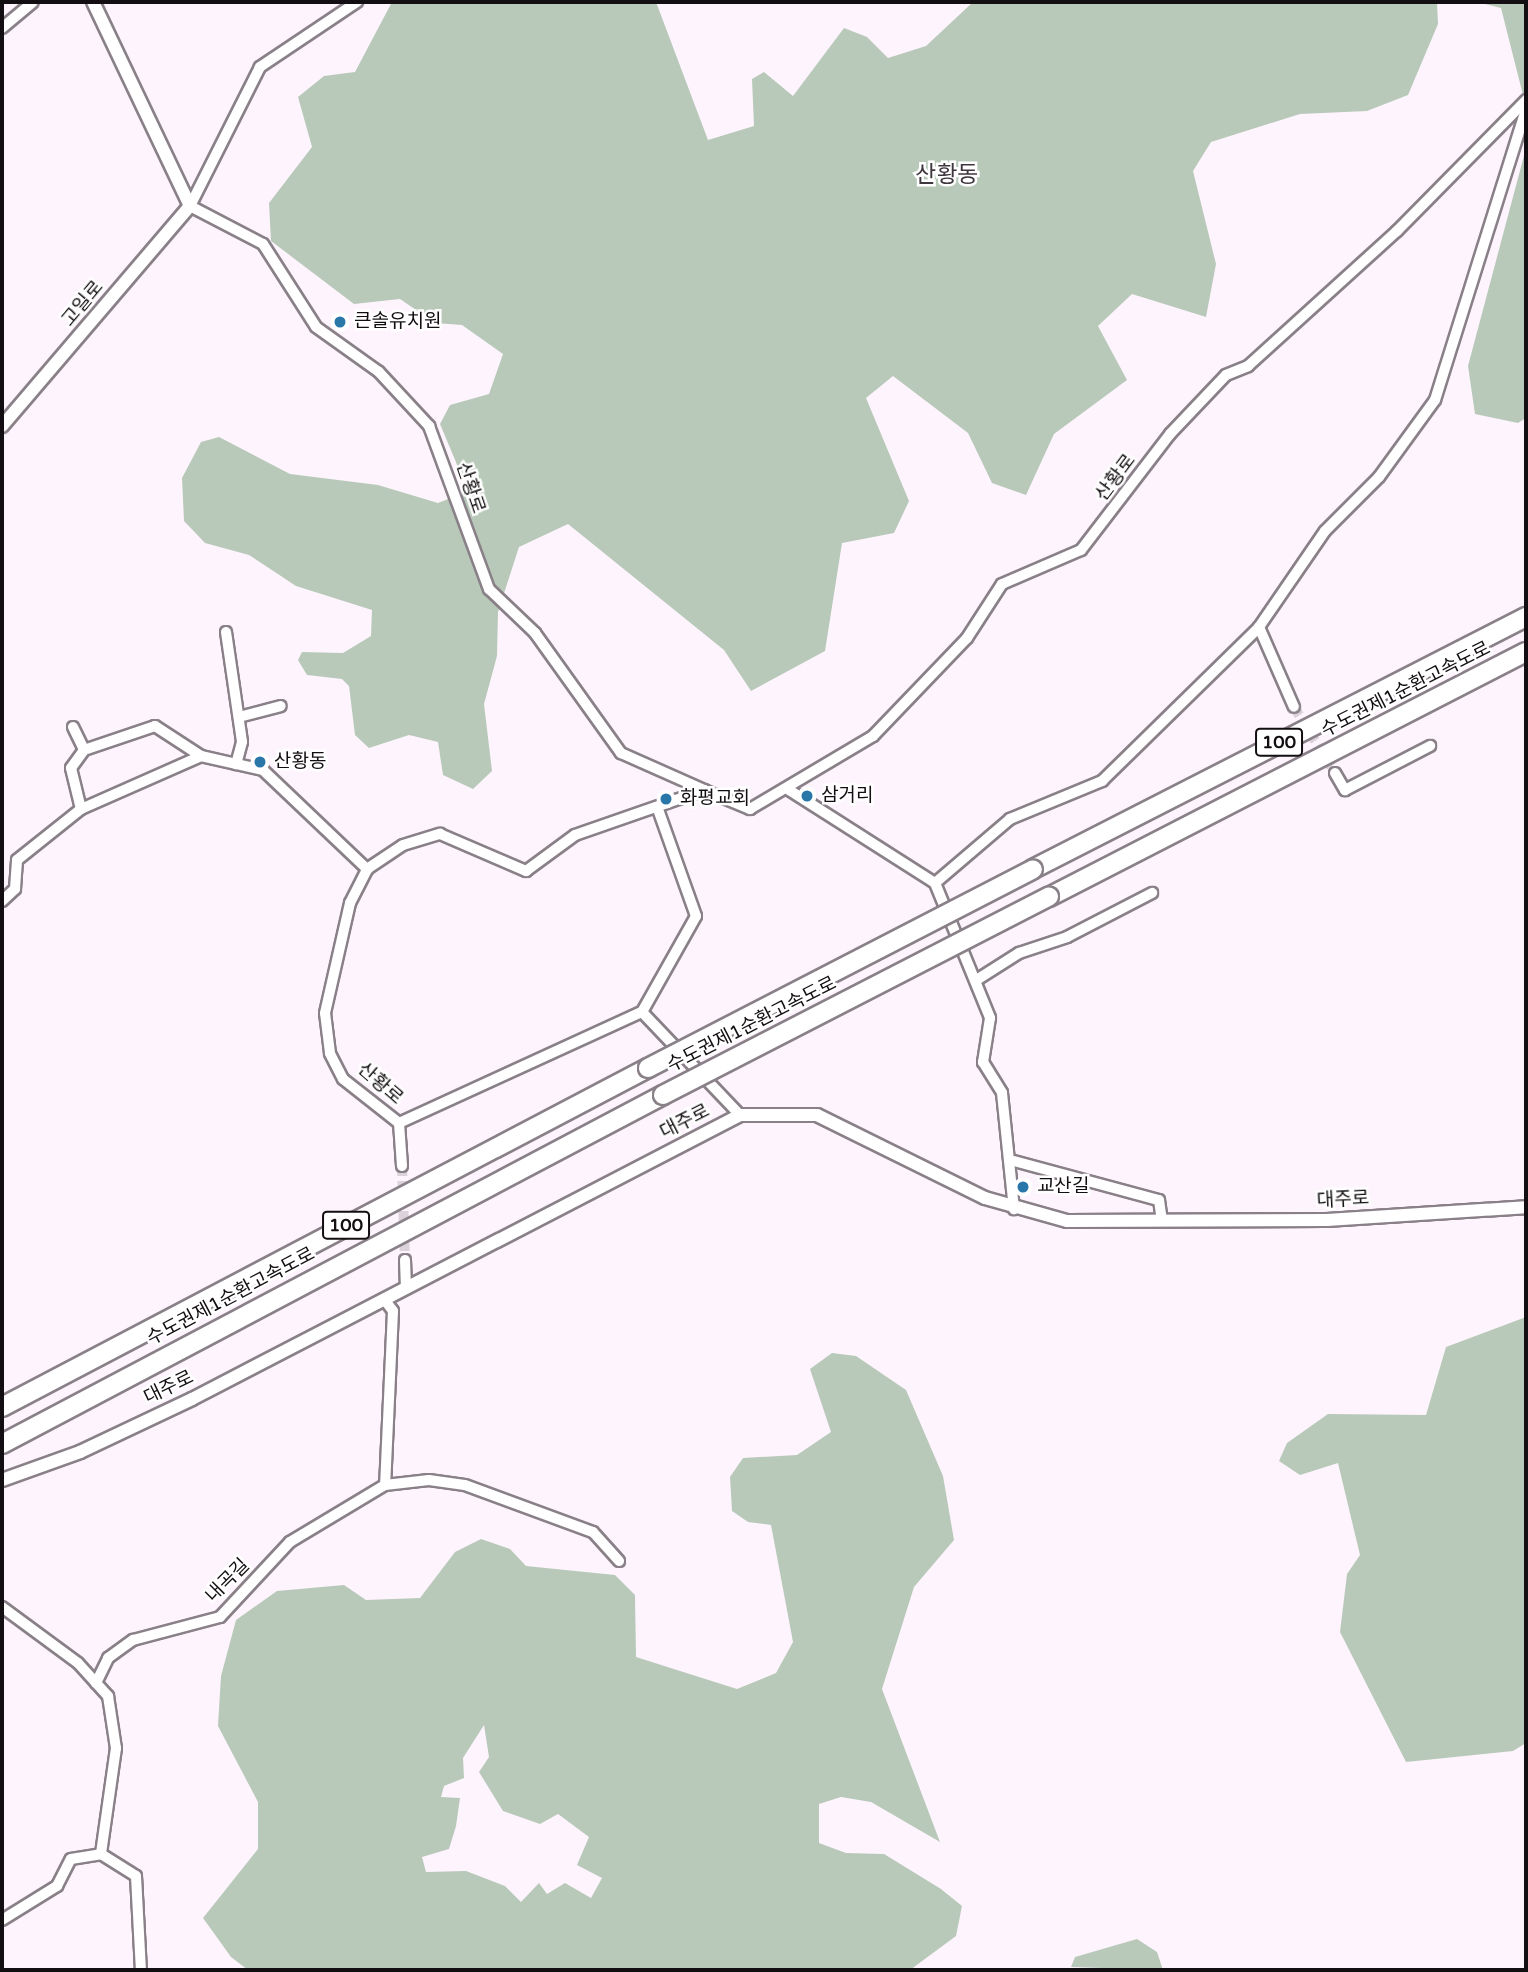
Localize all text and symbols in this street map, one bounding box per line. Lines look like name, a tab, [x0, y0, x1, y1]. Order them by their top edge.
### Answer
district label: 산황동	[915, 161, 979, 189]
street label: 고일로	[57, 277, 109, 331]
place label: 큰솔유치원	[354, 311, 441, 333]
marker: 큰솔유치원	[332, 314, 348, 330]
street label: 산황로	[1091, 450, 1141, 506]
street label: 산황로	[451, 459, 489, 517]
street label: 수도권제1순환고속도로	[1318, 637, 1494, 743]
road number: 100	[1254, 728, 1304, 756]
place label: 산황동	[274, 751, 326, 773]
marker: 산황동	[252, 754, 268, 770]
place label: 삼거리	[821, 785, 873, 807]
place label: 화평교회	[680, 788, 750, 810]
marker: 삼거리	[799, 788, 815, 804]
marker: 화평교회	[658, 791, 674, 807]
street label: 수도권제1순환고속도로	[664, 972, 840, 1078]
street label: 산황로	[353, 1058, 407, 1110]
street label: 대주로	[656, 1100, 714, 1144]
place label: 교산길	[1037, 1176, 1089, 1198]
marker: 교산길	[1015, 1179, 1031, 1195]
street label: 대주로	[1316, 1187, 1370, 1213]
road number: 100	[322, 1210, 370, 1240]
street label: 수도권제1순환고속도로	[143, 1243, 319, 1351]
street label: 대주로	[140, 1366, 198, 1410]
street label: 내곡길	[201, 1554, 255, 1608]

